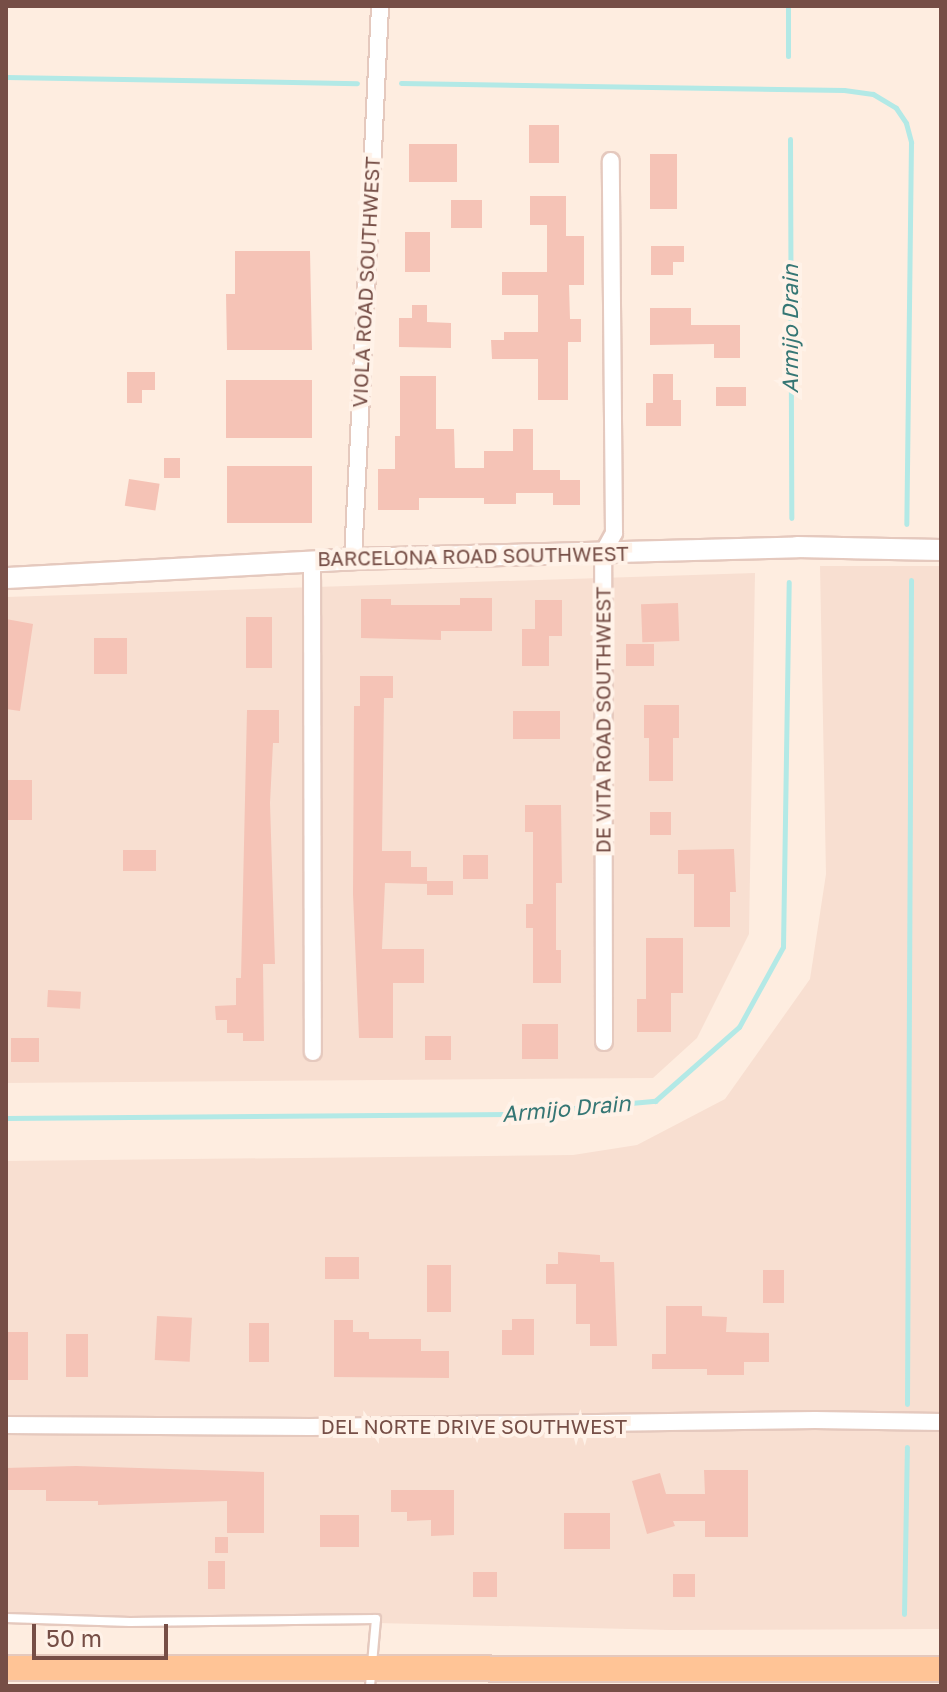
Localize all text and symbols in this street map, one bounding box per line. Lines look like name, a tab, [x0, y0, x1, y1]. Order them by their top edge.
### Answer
street label: VIOLA ROAD SOUTHWEST	[347, 156, 385, 408]
water label: Armijo Drain	[777, 265, 803, 393]
street label: BARCELONA ROAD SOUTHWEST	[317, 541, 629, 571]
street label: DE VITA ROAD SOUTHWEST	[591, 587, 615, 853]
water label: Armijo Drain	[501, 1089, 631, 1127]
street label: DEL NORTE DRIVE SOUTHWEST	[321, 1414, 627, 1438]
scale bar	[36, 1608, 172, 1658]
text: 50 m	[46, 1623, 102, 1652]

